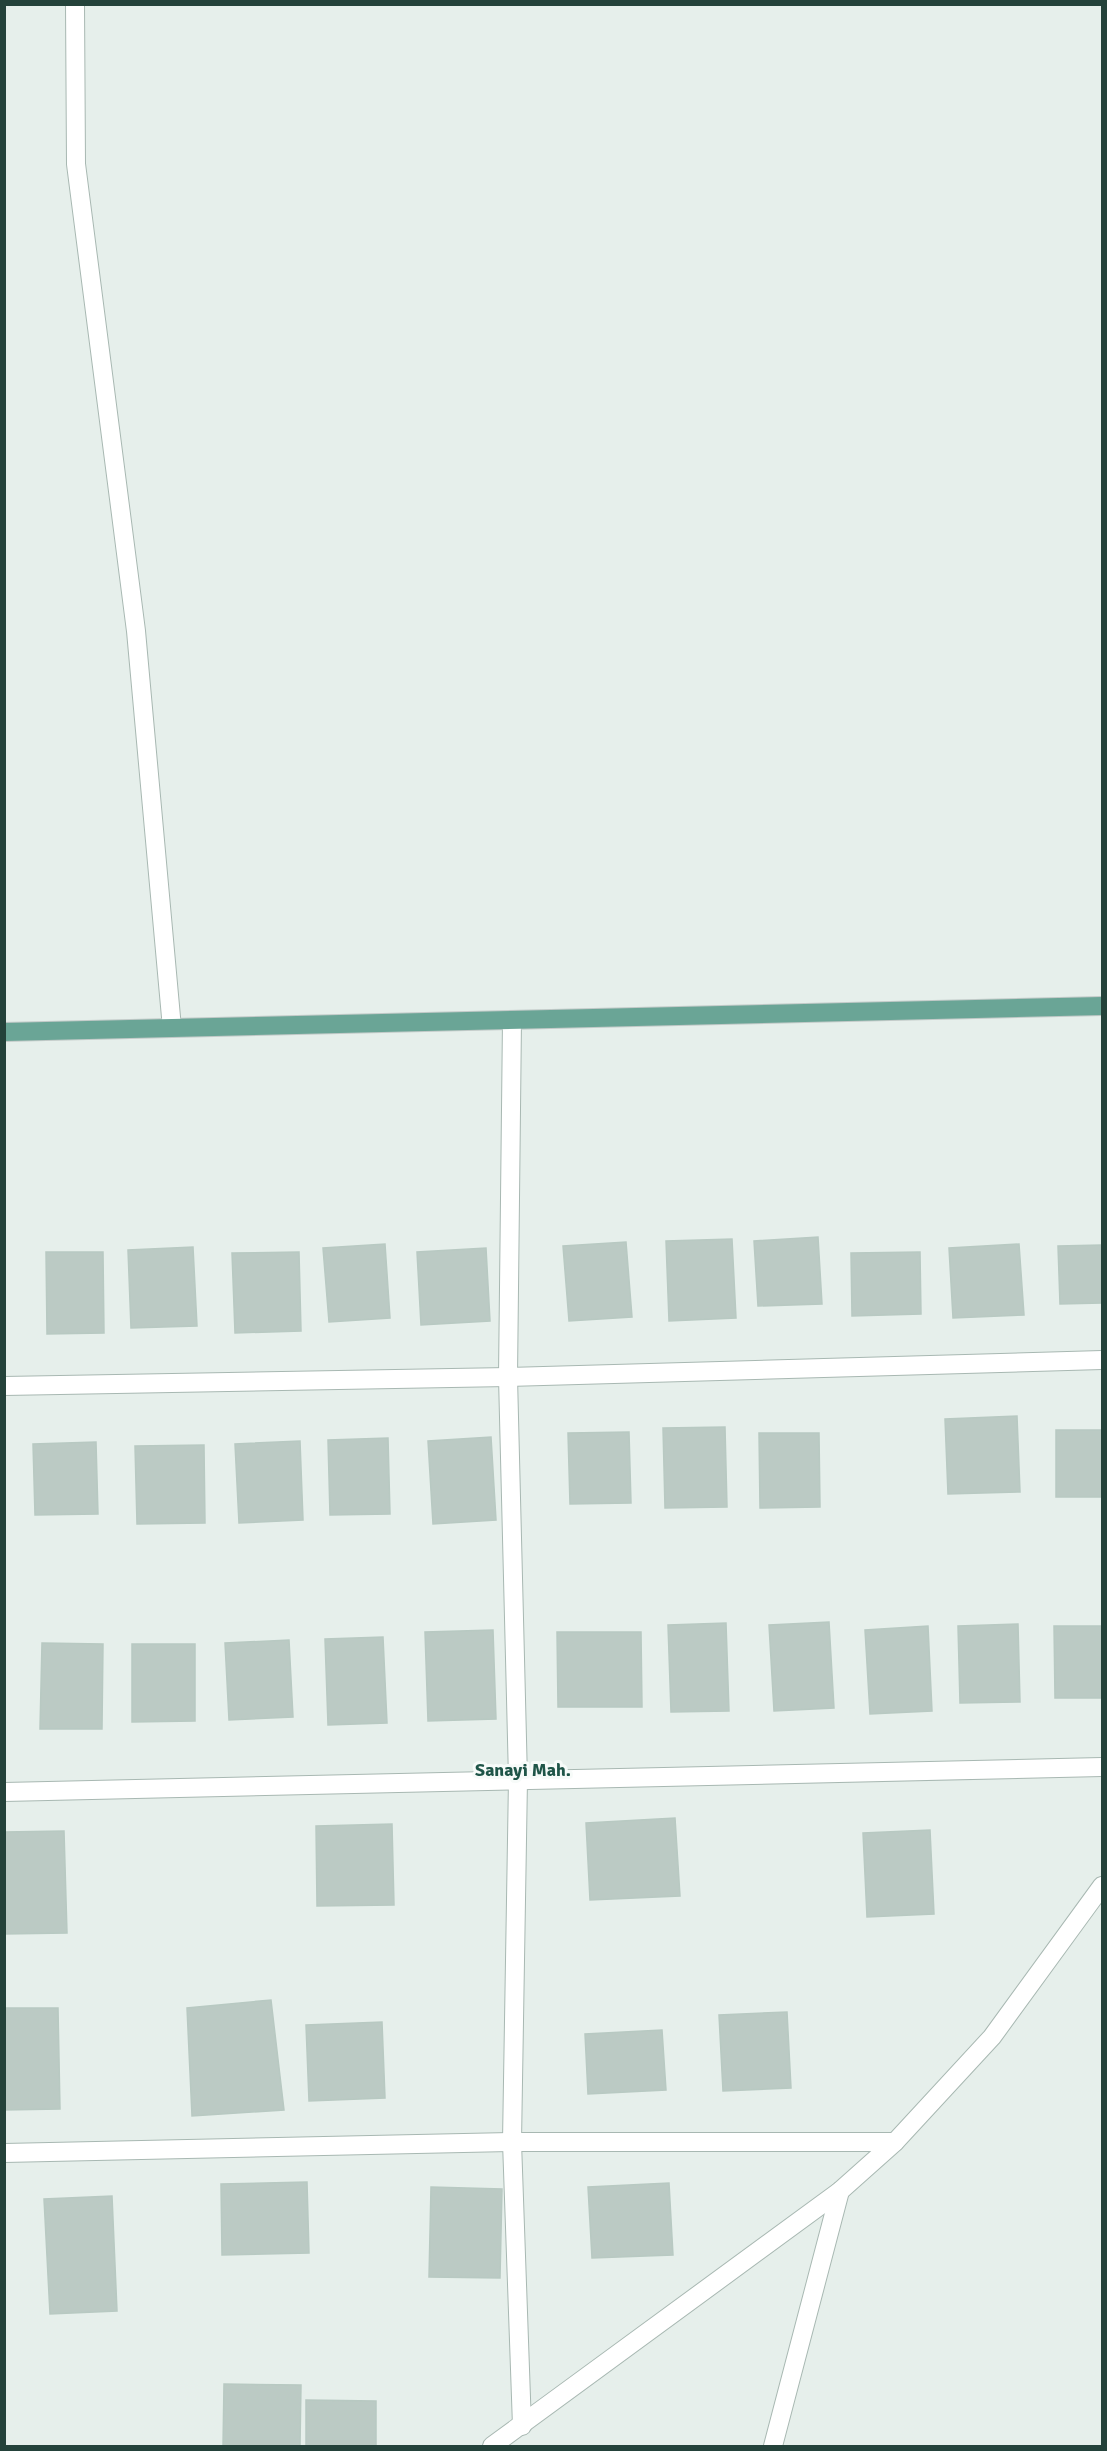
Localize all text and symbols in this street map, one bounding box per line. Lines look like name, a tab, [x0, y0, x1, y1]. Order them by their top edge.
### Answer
district label: Sanayi Mah.	[475, 1759, 571, 1781]

